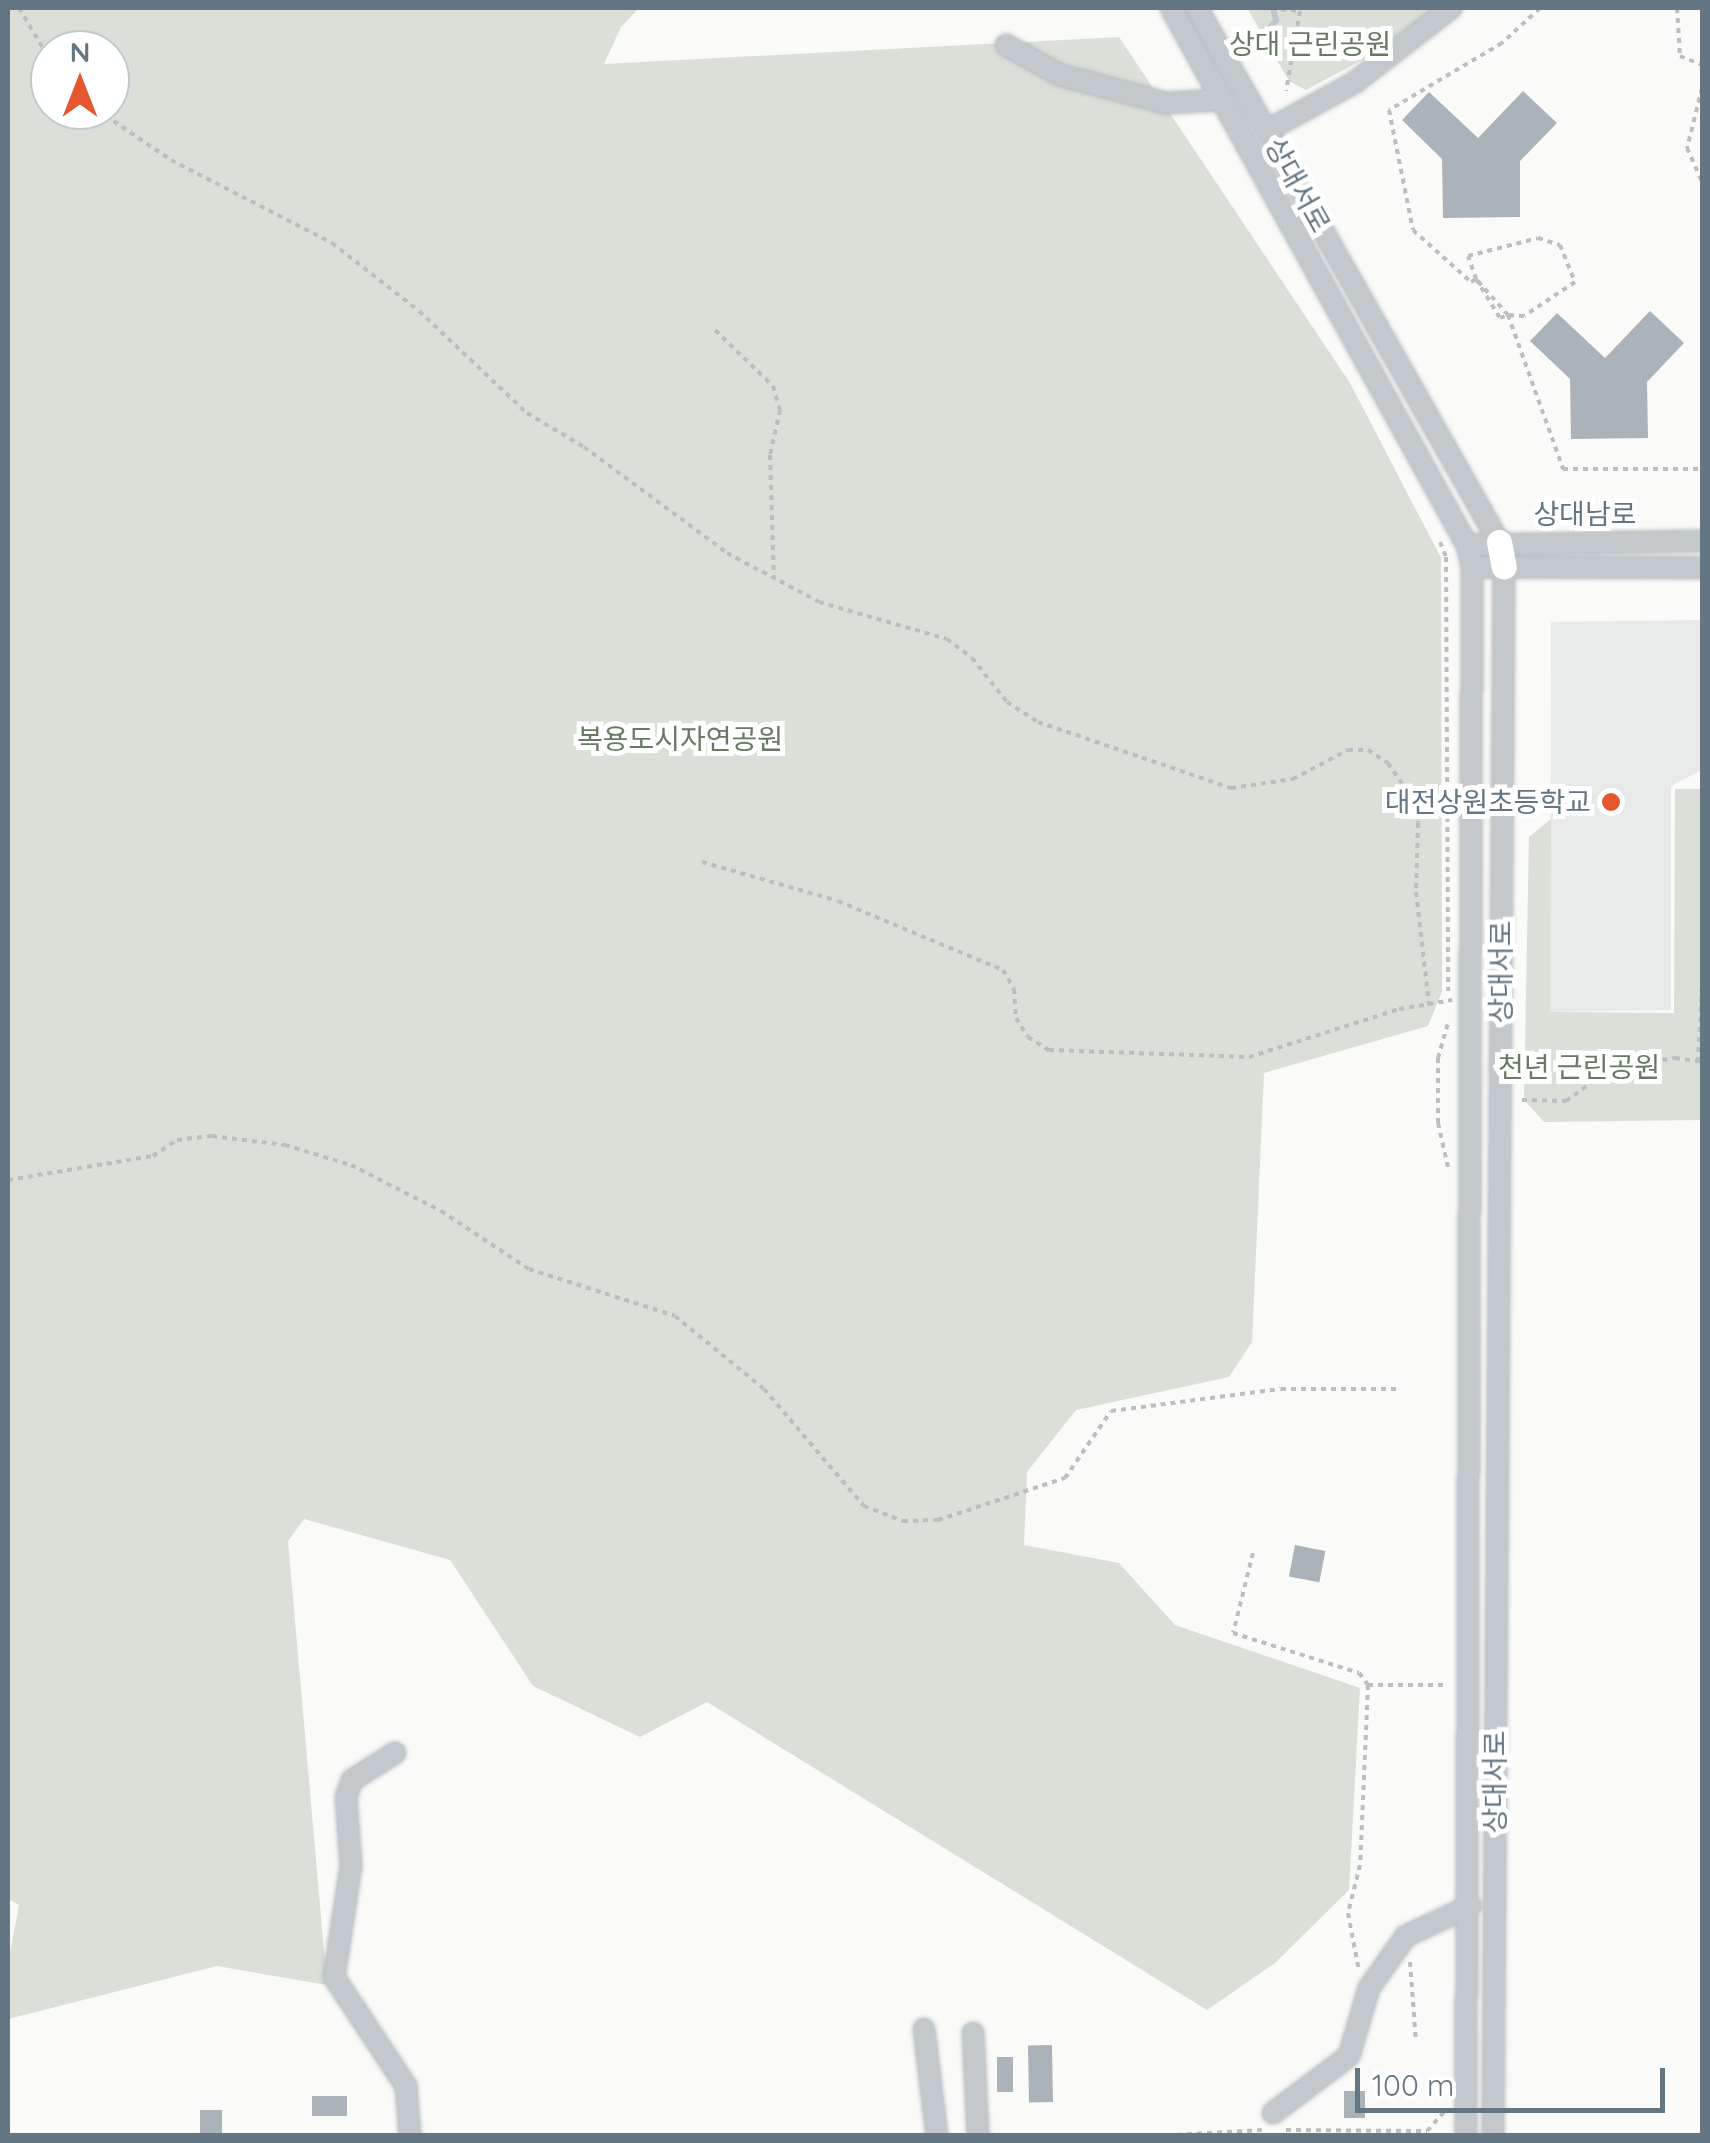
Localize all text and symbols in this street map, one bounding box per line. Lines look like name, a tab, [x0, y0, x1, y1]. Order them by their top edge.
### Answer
park label: 상대 근린공원	[1229, 27, 1391, 61]
north arrow	[30, 30, 130, 130]
text: N	[70, 34, 90, 69]
street label: 상대서로	[1258, 132, 1338, 238]
street label: 상대남로	[1533, 497, 1637, 531]
park label: 복용도시자연공원	[577, 722, 783, 756]
place label: 대전상원초등학교	[1385, 785, 1591, 819]
marker: 대전상원초등학교	[1600, 791, 1622, 813]
street label: 상대서로	[1484, 920, 1518, 1024]
park label: 천년 근린공원	[1498, 1050, 1660, 1084]
street label: 상대서로	[1478, 1730, 1512, 1834]
scale bar	[1360, 2048, 1670, 2110]
text: 100 m	[1372, 2066, 1454, 2104]

